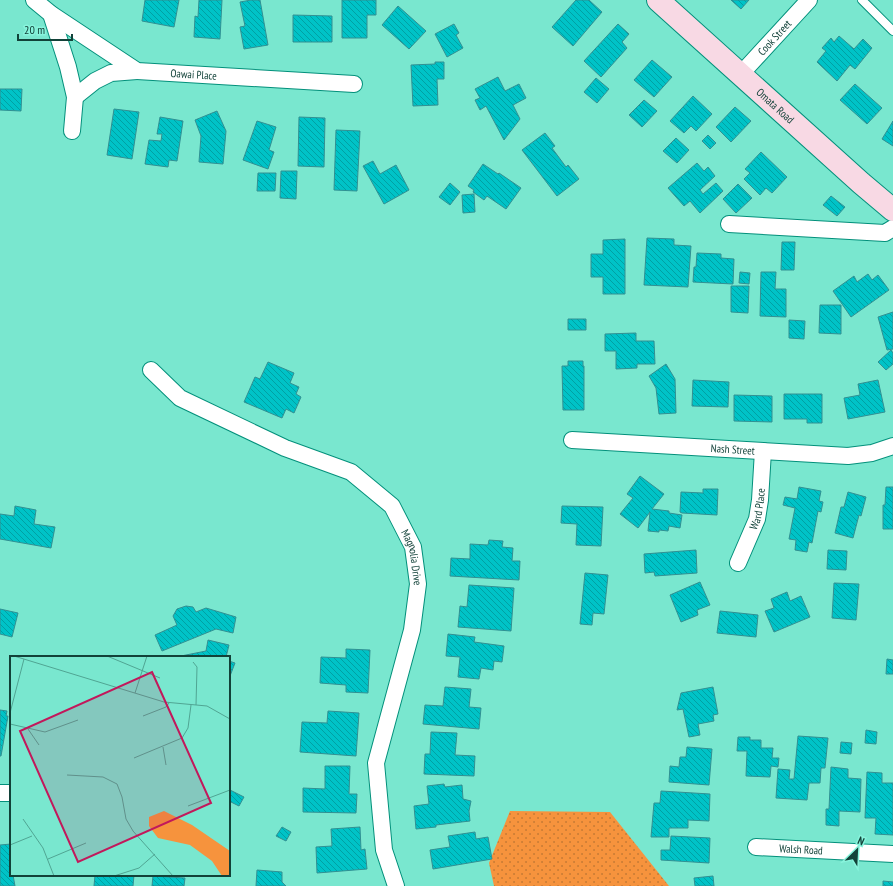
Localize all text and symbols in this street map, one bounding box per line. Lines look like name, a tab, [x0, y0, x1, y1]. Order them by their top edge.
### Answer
scale bar	[18, 16, 72, 42]
street label: Cook Street	[755, 17, 794, 58]
text: 20 m	[24, 22, 45, 37]
street label: Oawai Place	[170, 66, 218, 83]
street label: Omata Road	[754, 85, 797, 127]
street label: Nash Street	[710, 441, 755, 458]
street label: Ward Place	[746, 487, 768, 532]
street label: Magnolia Drive	[398, 527, 425, 587]
inset map	[10, 656, 230, 876]
north arrow	[837, 830, 877, 870]
text: N	[856, 833, 867, 848]
street label: Walsh Road	[779, 841, 823, 857]

